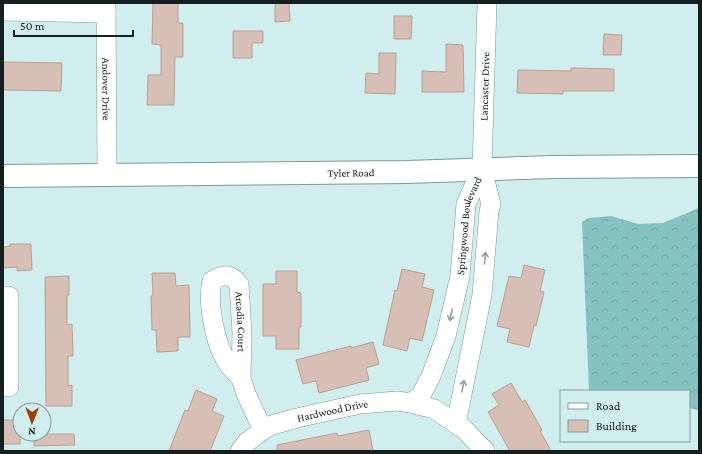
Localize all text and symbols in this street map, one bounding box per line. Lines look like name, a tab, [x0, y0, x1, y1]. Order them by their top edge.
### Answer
scale bar	[14, 12, 133, 38]
text: 50 m	[20, 19, 45, 33]
street label: Lancaster Drive	[477, 52, 492, 121]
street label: Andover Drive	[100, 57, 113, 121]
street label: Tyler Road	[327, 166, 375, 180]
street label: Springwood Boulevard	[454, 175, 484, 275]
one-way arrow	[481, 251, 489, 264]
street label: Arcadia Court	[233, 291, 248, 353]
one-way arrow	[447, 308, 455, 321]
one-way arrow	[460, 379, 468, 392]
legend	[560, 390, 690, 442]
street label: Hardwood Drive	[296, 397, 369, 424]
text: Road	[596, 399, 621, 413]
north arrow	[12, 402, 52, 442]
text: Building	[596, 419, 637, 433]
text: N	[27, 426, 36, 438]

